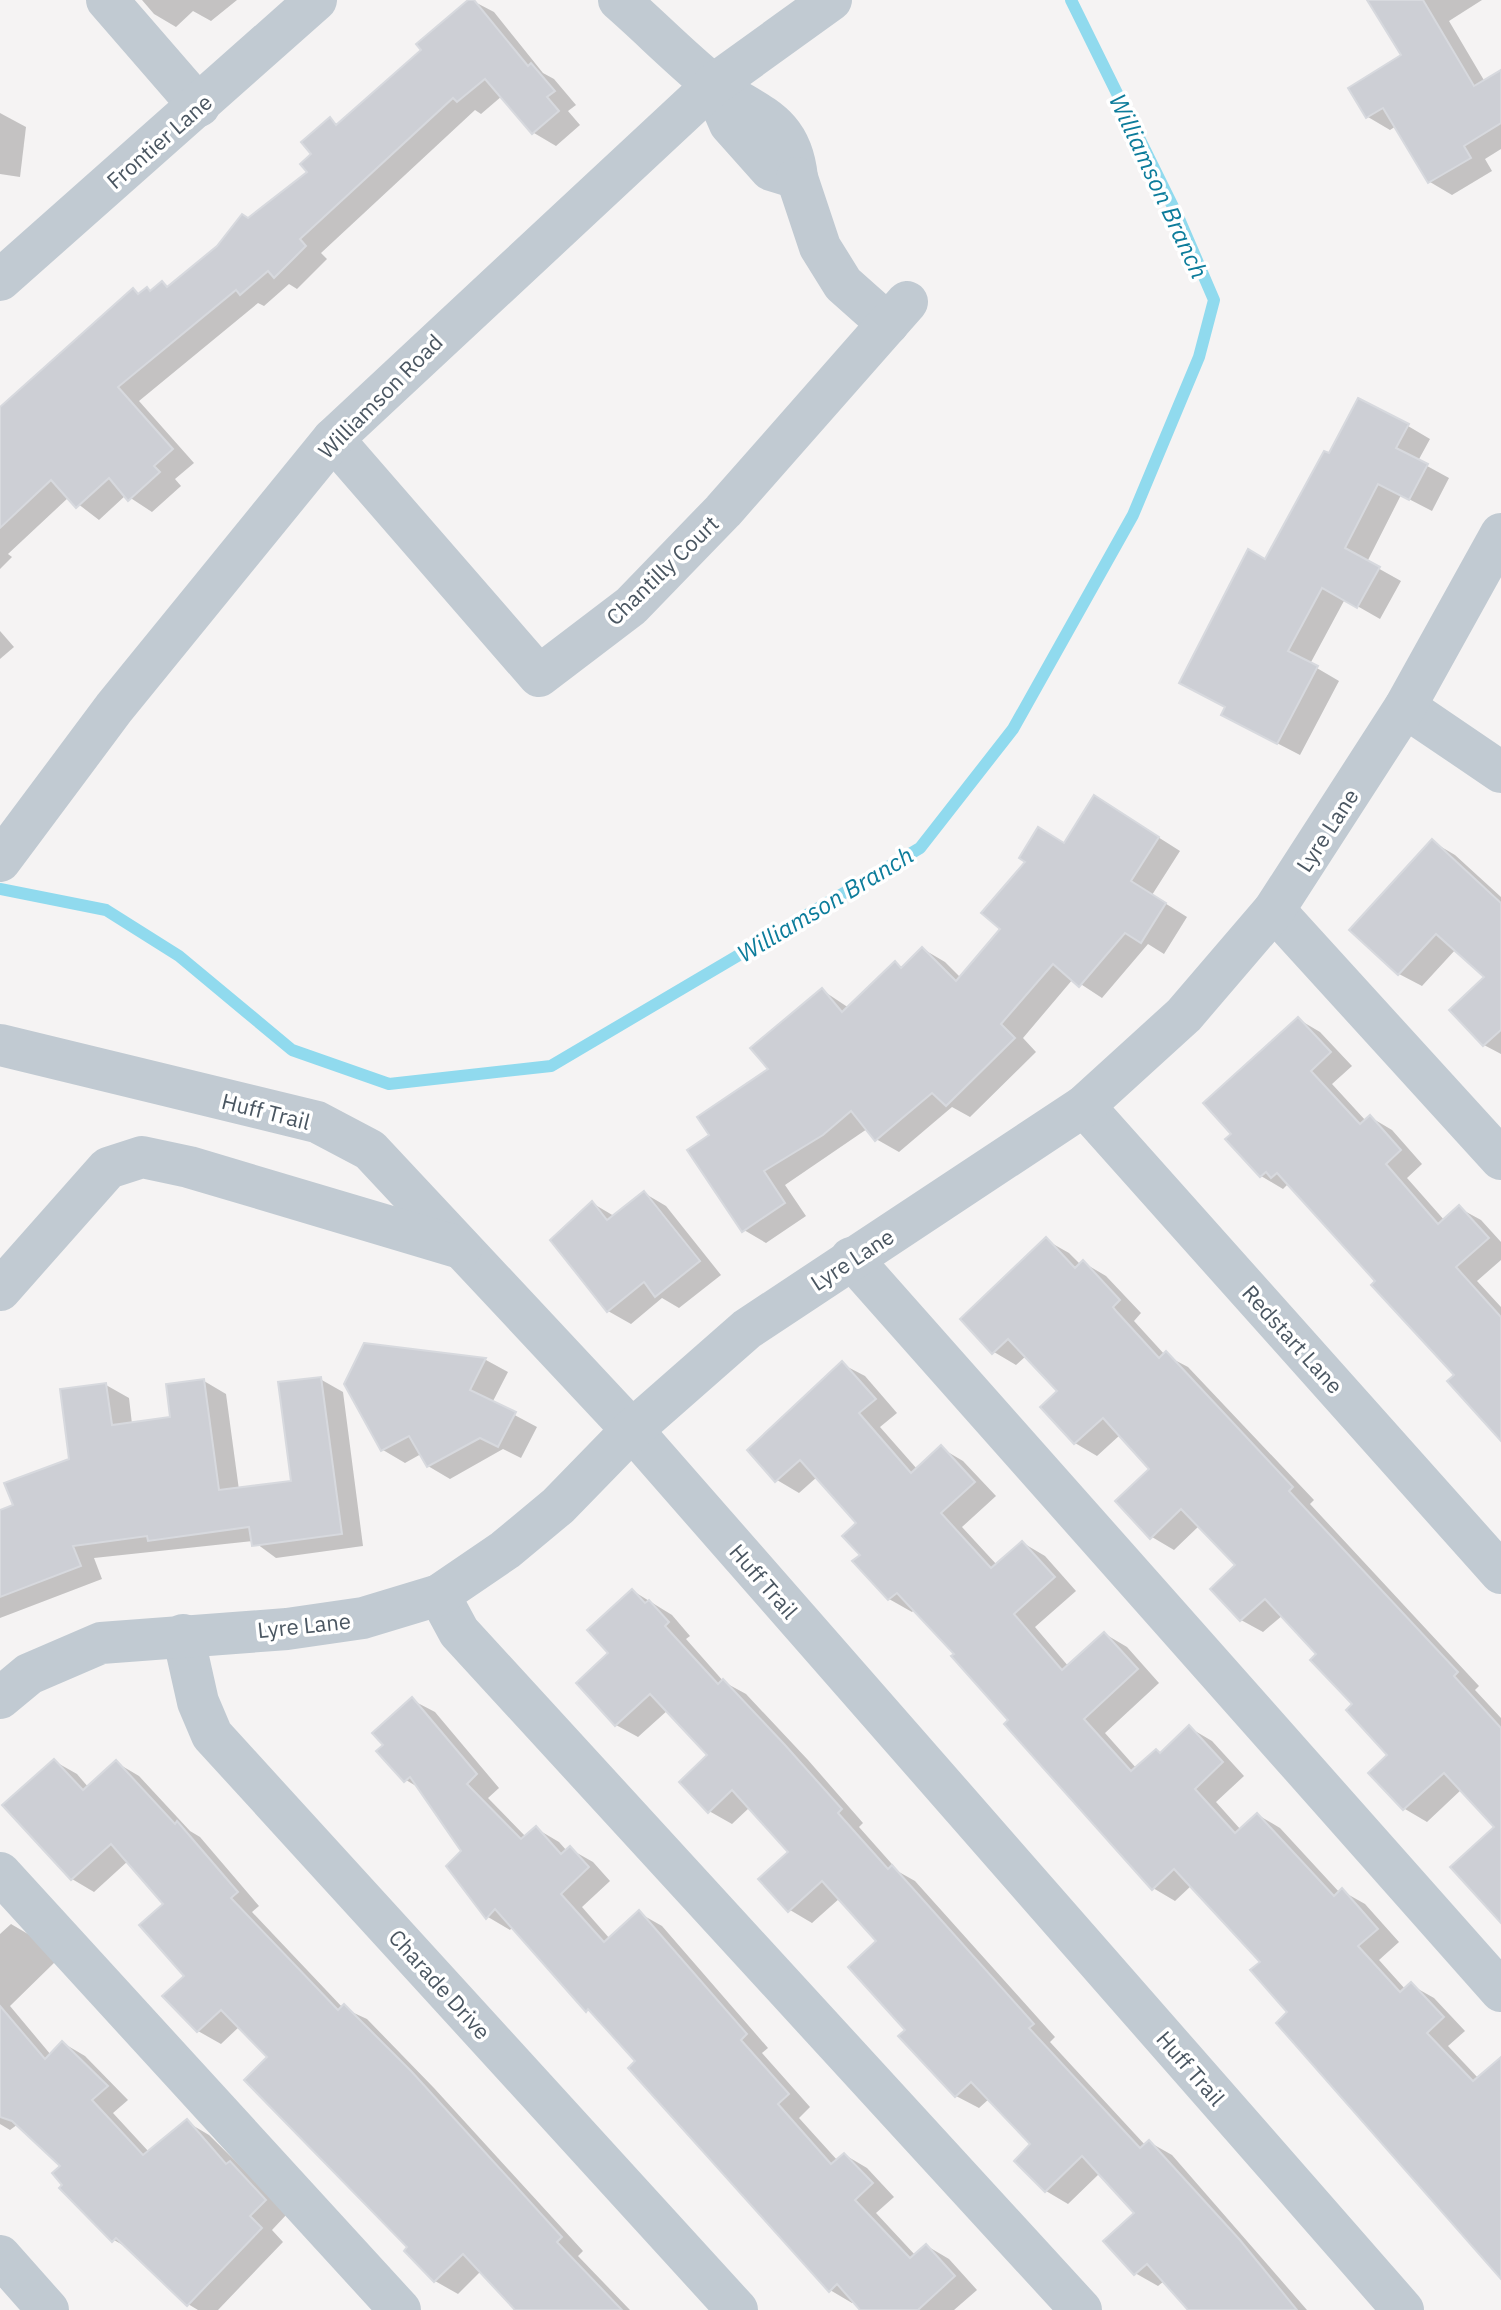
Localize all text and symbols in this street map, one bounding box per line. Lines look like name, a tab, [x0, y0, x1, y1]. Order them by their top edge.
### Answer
street label: Frontier Lane	[100, 87, 218, 195]
water label: Williamson Branch	[1102, 88, 1216, 284]
street label: Williamson Road	[312, 328, 448, 464]
street label: Chantilly Court	[599, 509, 725, 631]
street label: Lyre Lane	[1289, 783, 1365, 877]
water label: Williamson Branch	[731, 839, 919, 969]
street label: Huff Trail	[219, 1086, 313, 1136]
street label: Lyre Lane	[805, 1221, 899, 1297]
street label: Redstart Lane	[1236, 1278, 1350, 1400]
street label: Huff Trail	[723, 1537, 805, 1625]
street label: Lyre Lane	[256, 1606, 352, 1644]
street label: Charade Drive	[383, 1923, 497, 2045]
street label: Huff Trail	[1150, 2024, 1232, 2112]

